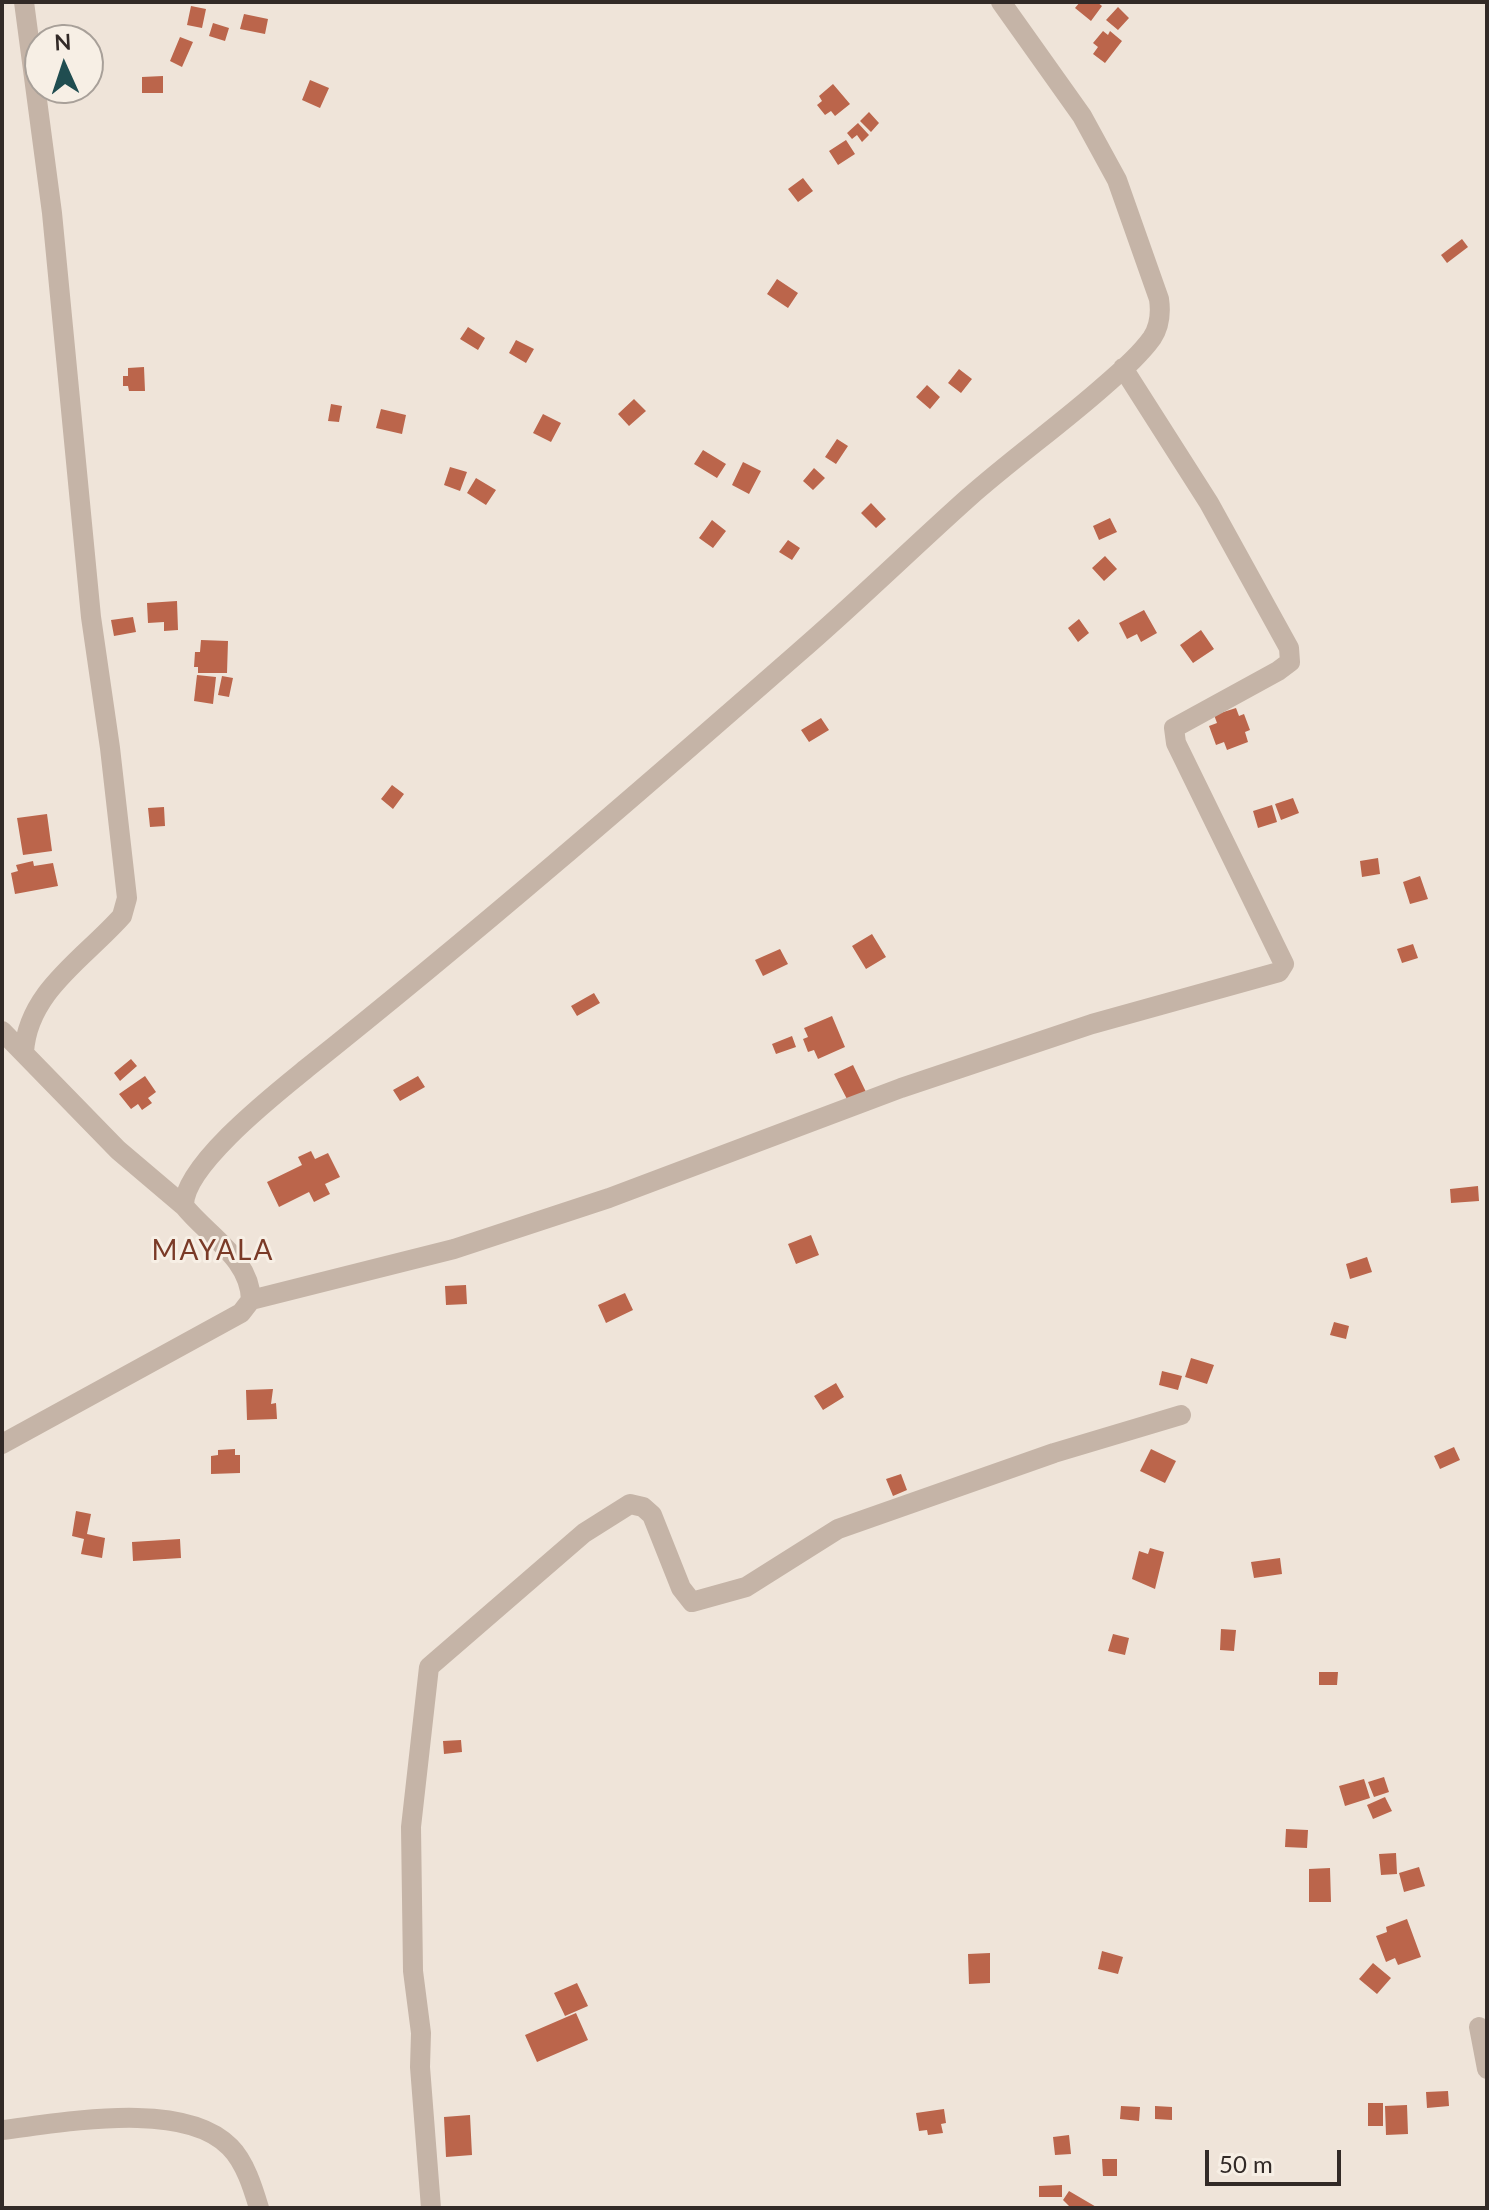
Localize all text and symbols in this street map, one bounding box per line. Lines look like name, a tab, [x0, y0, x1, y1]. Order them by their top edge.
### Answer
north arrow	[24, 24, 104, 104]
text: N	[54, 28, 72, 55]
district label: MAYALA	[152, 1234, 274, 1268]
scale bar	[1209, 2134, 1345, 2184]
text: 50 m	[1219, 2149, 1273, 2178]

